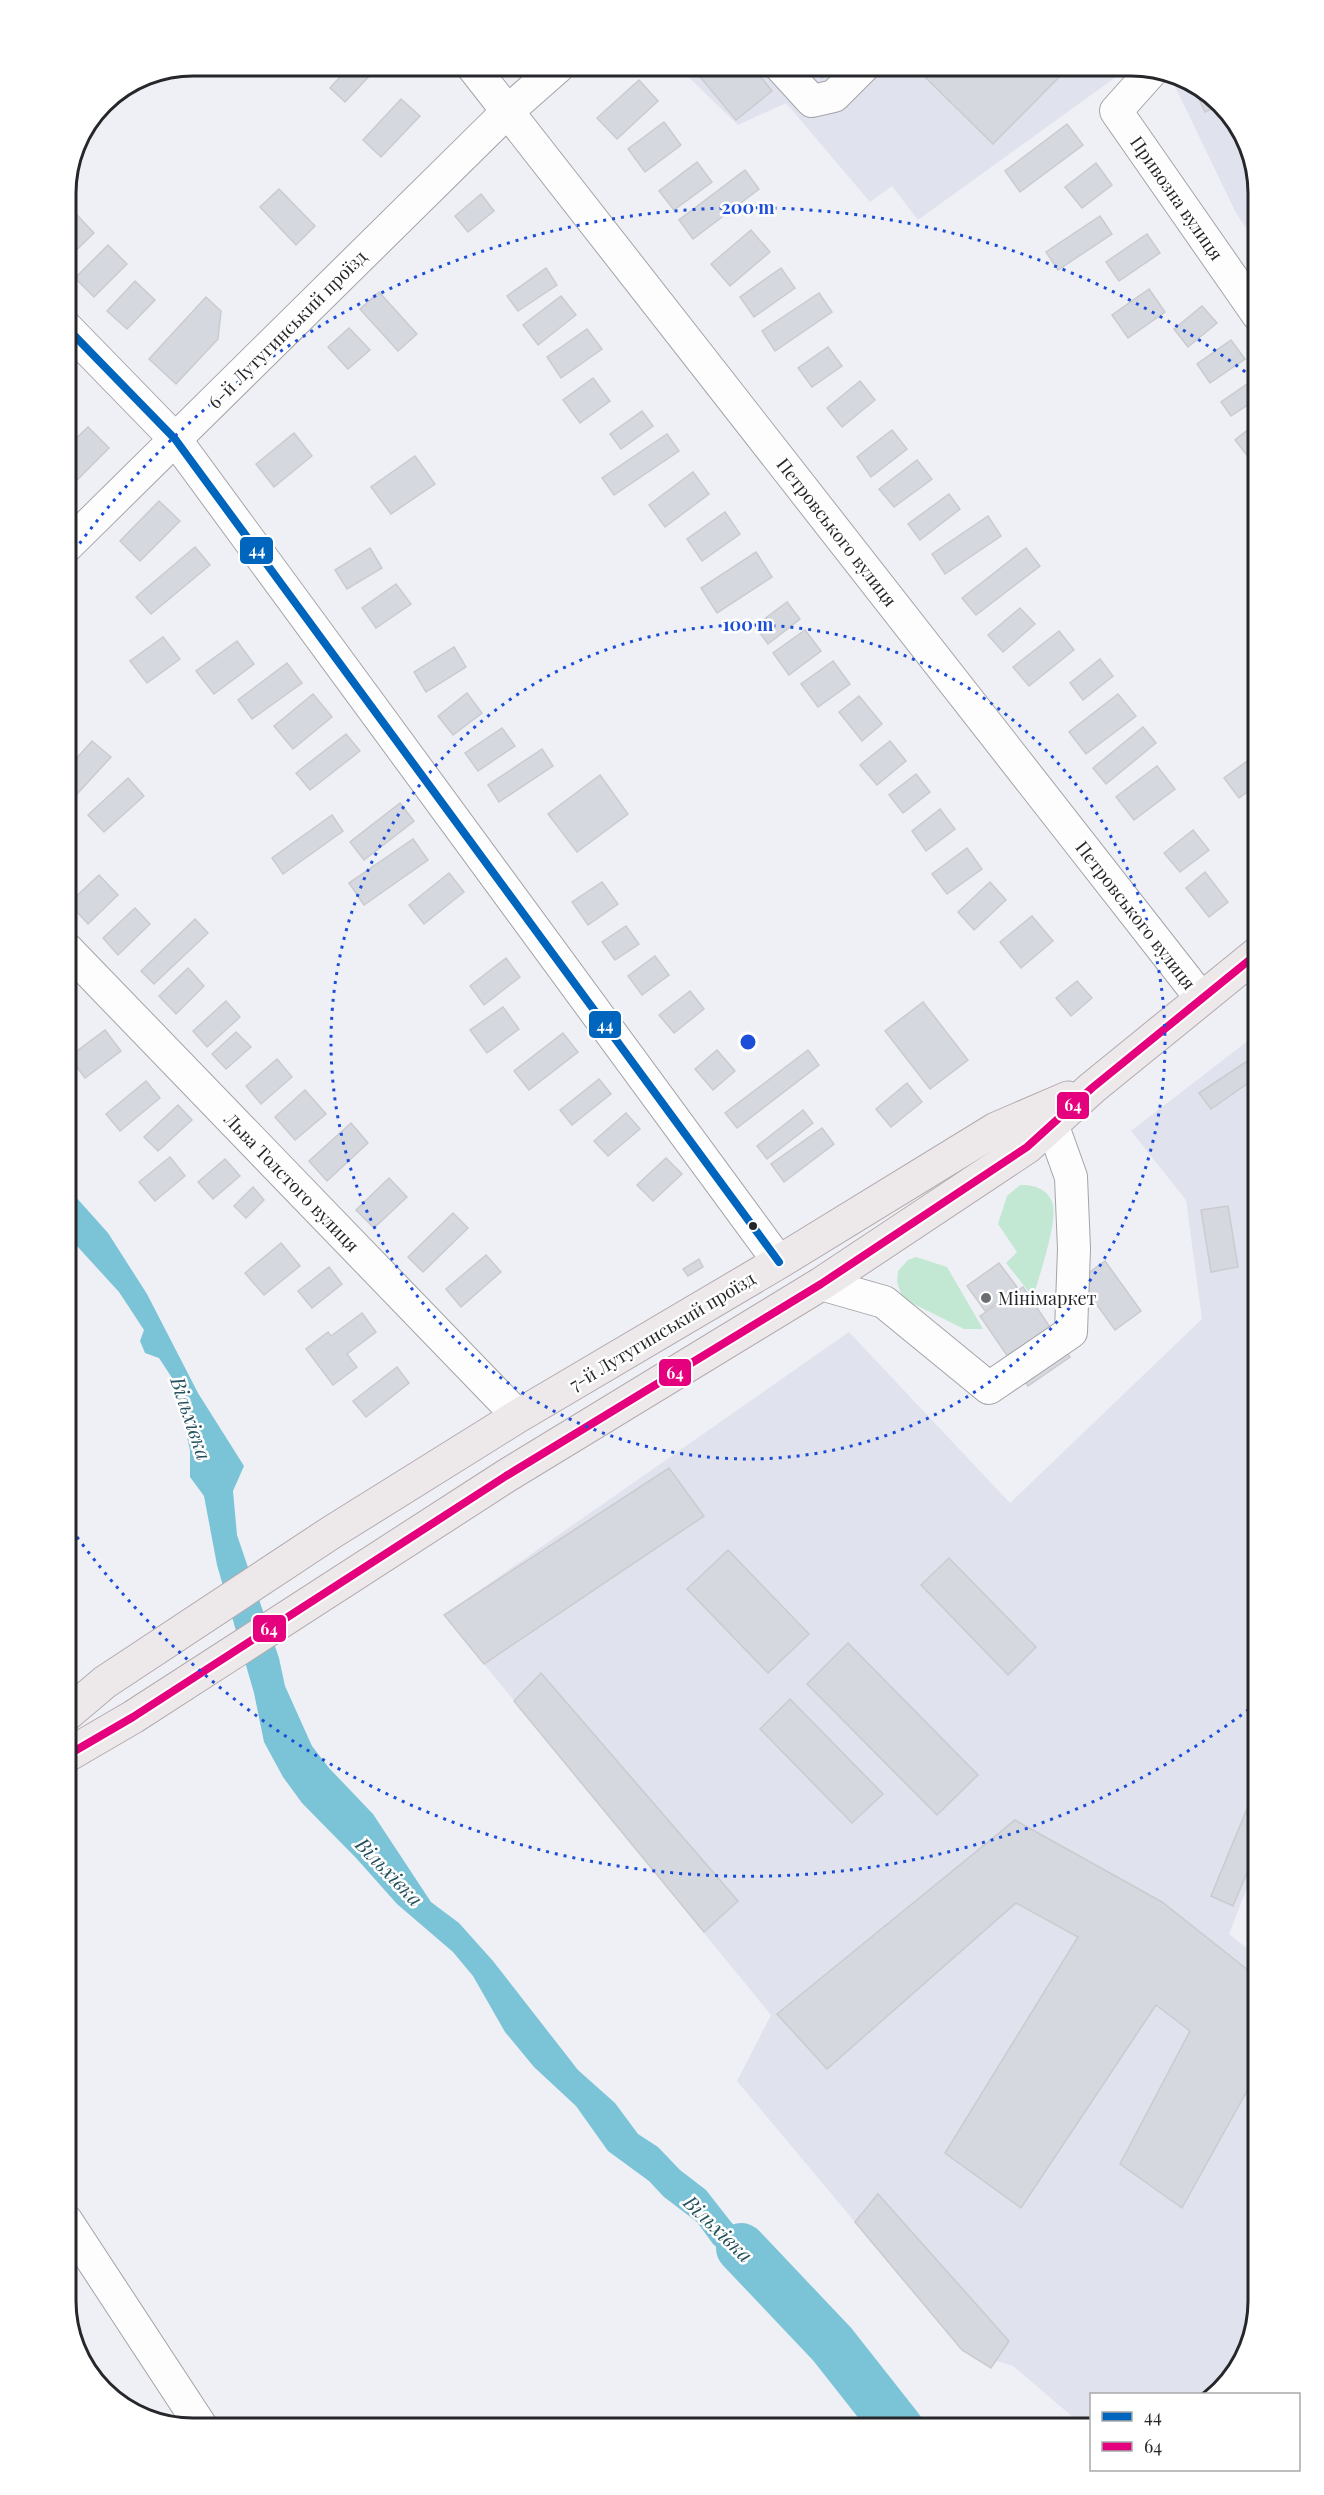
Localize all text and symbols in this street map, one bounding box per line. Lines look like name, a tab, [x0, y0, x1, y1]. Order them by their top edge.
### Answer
street label: Привозна вулиця	[1125, 131, 1229, 265]
text: 200 m	[721, 195, 775, 219]
street label: 6-й Лутугинський проїзд	[203, 244, 372, 413]
street label: Петровського вулиця	[771, 453, 903, 611]
line badge: 44	[239, 536, 274, 565]
text: 44	[249, 539, 265, 560]
text: 100 m	[723, 612, 774, 636]
street label: Петровського вулиця	[1070, 836, 1202, 994]
line badge: 44	[588, 1010, 622, 1039]
text: 44	[597, 1014, 613, 1035]
centre of rings	[738, 1032, 758, 1052]
line badge: 64	[1056, 1091, 1090, 1120]
text: 64	[1064, 1094, 1082, 1115]
street label: Льва Толстого вулиця	[219, 1107, 365, 1257]
unlabelled marker	[747, 1220, 759, 1232]
street label: 7-й Лутугинський проїзд	[565, 1266, 760, 1396]
place label: Мінімаркет	[998, 1286, 1097, 1310]
marker: Мінімаркет	[979, 1291, 993, 1305]
line badge: 64	[658, 1358, 692, 1387]
text: 64	[666, 1362, 684, 1383]
water label: Вільхівка	[165, 1372, 219, 1463]
line badge: 64	[252, 1614, 287, 1643]
text: 64	[260, 1618, 278, 1639]
water label: Вільхівка	[350, 1830, 430, 1911]
water label: Вільхівка	[678, 2188, 759, 2268]
legend	[1090, 2393, 1300, 2471]
text: 44	[1144, 2404, 1162, 2428]
text: 64	[1144, 2434, 1162, 2458]

